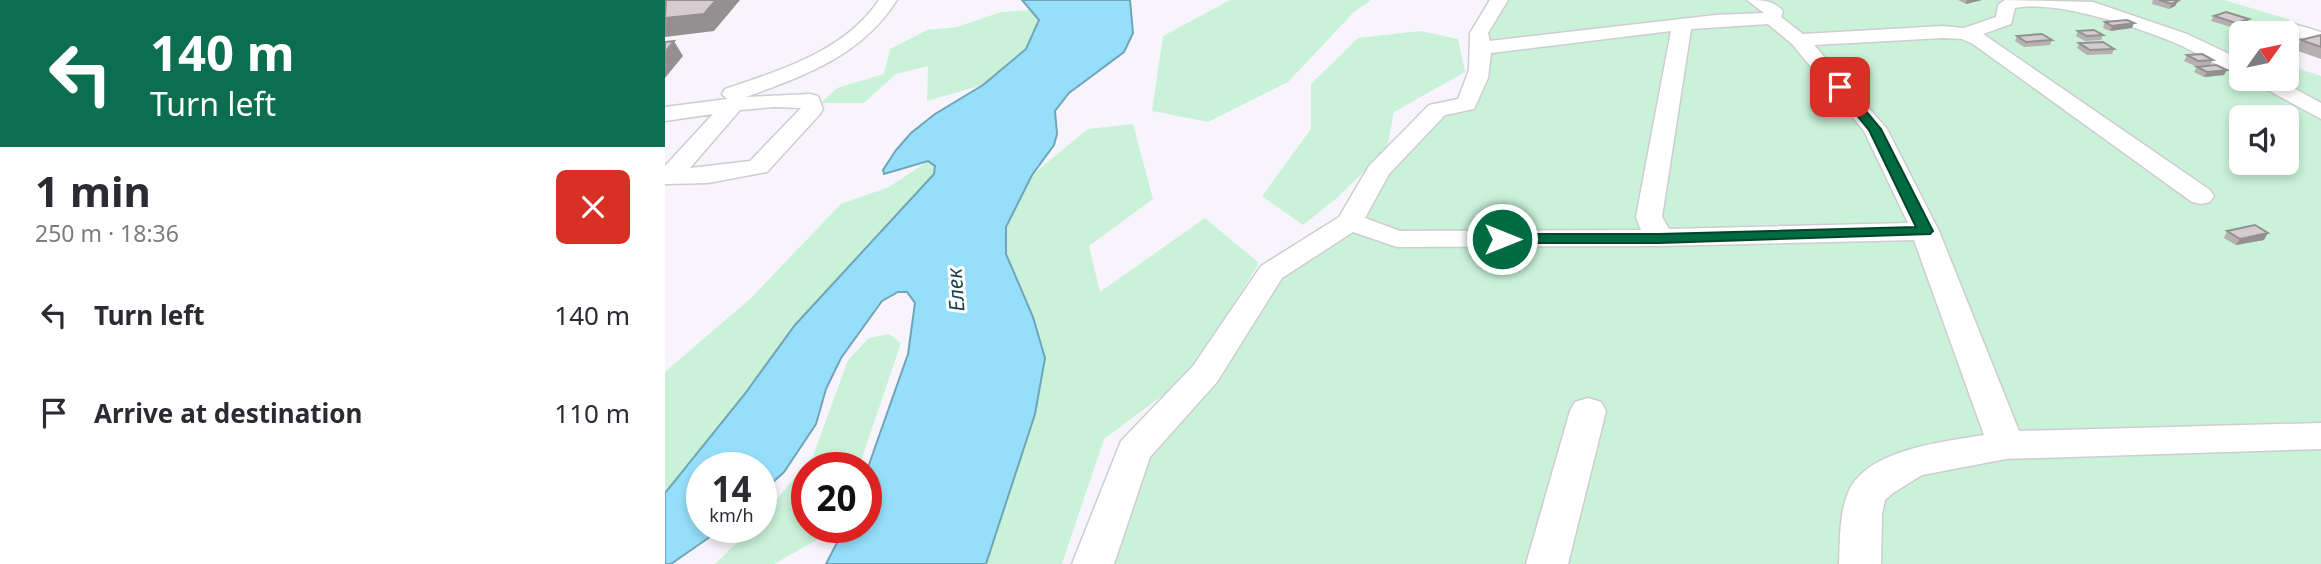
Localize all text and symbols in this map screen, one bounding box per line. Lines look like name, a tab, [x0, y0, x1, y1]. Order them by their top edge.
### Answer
text: 140 m	[150, 19, 295, 85]
north arrow	[2229, 21, 2299, 91]
map controls	[2229, 21, 2299, 175]
icon: left	[35, 28, 126, 119]
pin	[1810, 57, 1870, 117]
icon: arrive	[1821, 68, 1859, 106]
text: Turn left	[150, 82, 276, 125]
button: sound	[2229, 105, 2299, 175]
text: 1 min	[35, 162, 151, 219]
button: close	[556, 170, 630, 244]
position arrow	[1465, 202, 1539, 276]
text: 250 m · 18:36	[35, 217, 179, 249]
water label: Елек	[939, 266, 970, 313]
icon: left	[35, 296, 73, 334]
text: Turn left	[94, 297, 205, 333]
text: 140 m	[554, 297, 630, 333]
icon: arrive	[35, 394, 73, 432]
text: Arrive at destination	[94, 395, 363, 431]
text: 110 m	[554, 395, 630, 431]
speed limit sign: 20	[791, 452, 882, 543]
text: 14	[711, 465, 752, 512]
text: km/h	[709, 503, 754, 527]

